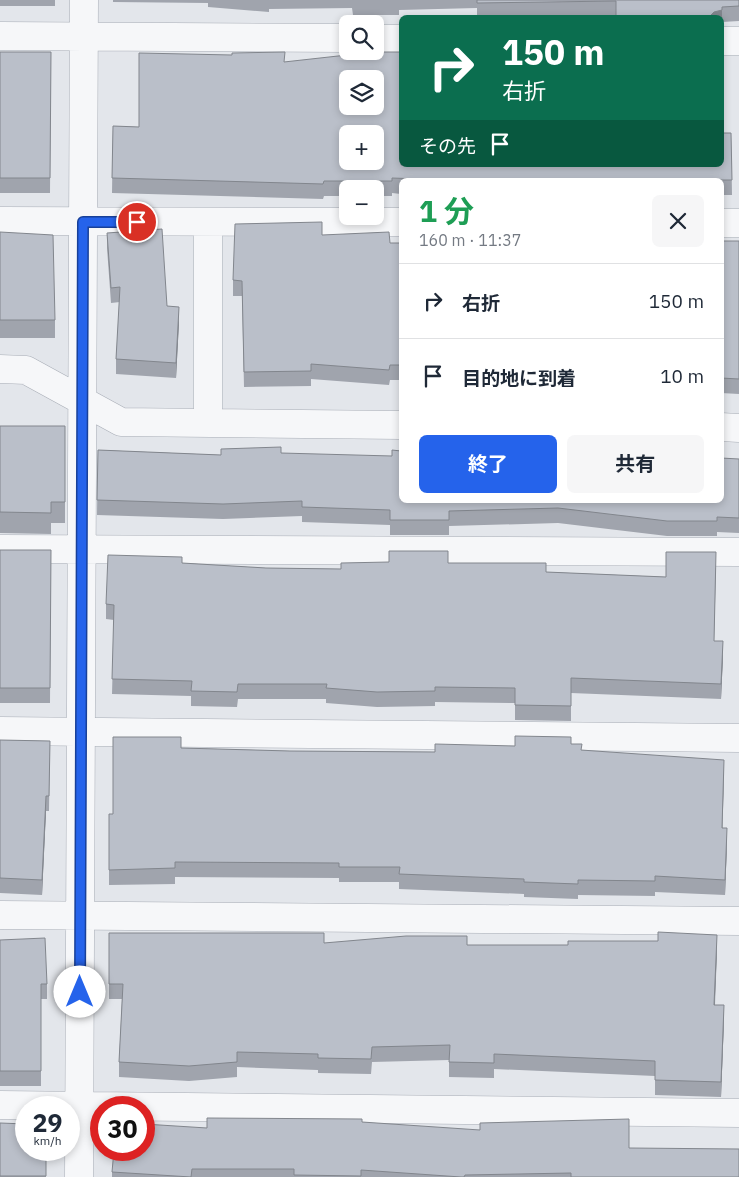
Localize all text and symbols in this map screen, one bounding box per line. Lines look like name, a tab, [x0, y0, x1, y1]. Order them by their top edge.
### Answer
map controls	[339, 15, 384, 225]
button: search	[339, 15, 384, 60]
text: 150 m	[502, 29, 605, 75]
icon: right	[419, 35, 484, 100]
button: layers	[339, 70, 384, 115]
text: 右折	[502, 76, 546, 105]
button: +	[339, 125, 384, 170]
icon: arrive	[486, 130, 514, 158]
text: その先	[419, 134, 476, 158]
button: −	[339, 180, 384, 225]
text: 1 分	[419, 191, 474, 230]
button: close	[652, 195, 704, 247]
pin	[116, 201, 158, 243]
icon: arrive	[123, 208, 151, 236]
text: 160 m · 11:37	[419, 230, 521, 250]
icon: right	[419, 287, 447, 315]
text: 150 m	[649, 289, 704, 313]
text: 右折	[462, 291, 500, 315]
icon: arrive	[419, 362, 447, 390]
text: 10 m	[660, 364, 704, 388]
text: 目的地に到着	[462, 366, 576, 390]
button: 終了	[419, 435, 557, 493]
button: 共有	[567, 435, 704, 493]
position arrow	[53, 965, 105, 1017]
speed limit sign: 30	[90, 1096, 155, 1161]
text: 29	[32, 1106, 63, 1139]
text: km/h	[33, 1133, 62, 1148]

